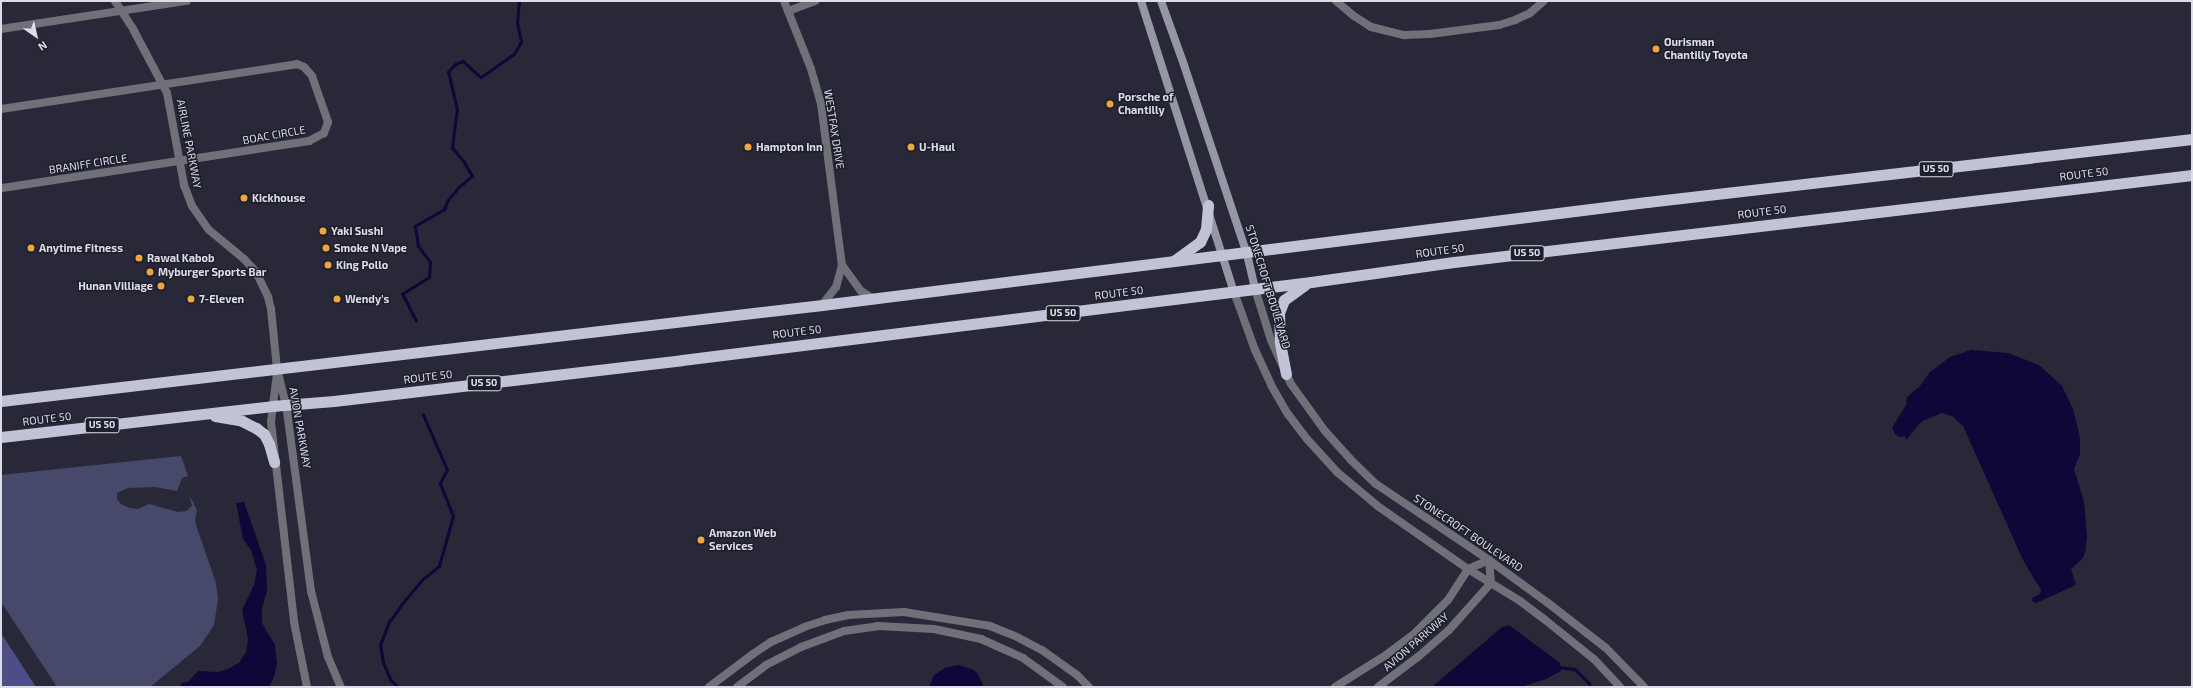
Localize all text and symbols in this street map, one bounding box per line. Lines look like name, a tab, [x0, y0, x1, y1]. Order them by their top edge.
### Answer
north arrow	[16, 16, 56, 56]
place label: Ourisman Chantilly Toyota	[1664, 36, 1748, 62]
text: N	[36, 39, 50, 54]
marker: Ourisman Chantilly Toyota	[1651, 44, 1661, 54]
street label: WESTFAX DRIVE	[821, 88, 847, 170]
place label: Porsche of Chantilly	[1118, 91, 1173, 117]
street label: AIRLINE PARKWAY	[174, 98, 204, 190]
marker: Porsche of Chantilly	[1105, 99, 1115, 109]
street label: BOAC CIRCLE	[241, 123, 307, 147]
place label: Hampton Inn	[756, 140, 823, 154]
place label: U-Haul	[919, 140, 955, 154]
marker: Hampton Inn	[743, 142, 753, 152]
marker: U-Haul	[906, 142, 916, 152]
street label: BRANIFF CIRCLE	[48, 151, 128, 177]
road number: US 50	[1918, 161, 1954, 177]
street label: ROUTE 50	[2059, 164, 2109, 184]
place label: Kickhouse	[252, 191, 305, 205]
marker: Kickhouse	[239, 193, 249, 203]
street label: ROUTE 50	[1737, 202, 1787, 222]
street label: STONECROFT BOULEVARD	[1243, 223, 1293, 351]
place label: Yaki Sushi	[331, 224, 383, 238]
marker: Yaki Sushi	[318, 226, 328, 236]
place label: Anytime Fitness	[39, 241, 123, 255]
place label: Smoke N Vape	[334, 241, 407, 255]
street label: ROUTE 50	[1415, 241, 1465, 261]
marker: Anytime Fitness	[26, 243, 36, 253]
marker: Smoke N Vape	[321, 243, 331, 253]
road number: US 50	[1509, 245, 1545, 261]
place label: Rawal Kabob	[147, 251, 215, 265]
marker: Rawal Kabob	[134, 253, 144, 263]
place label: King Pollo	[336, 258, 388, 272]
marker: King Pollo	[323, 260, 333, 270]
place label: Myburger Sports Bar	[158, 265, 267, 279]
marker: Myburger Sports Bar	[145, 267, 155, 277]
place label: Hunan Villiage	[78, 279, 153, 293]
marker: Hunan Villiage	[156, 281, 166, 291]
street label: ROUTE 50	[1094, 283, 1144, 303]
place label: 7-Eleven	[199, 292, 244, 306]
place label: Wendy's	[345, 292, 389, 306]
marker: 7-Eleven	[186, 294, 196, 304]
marker: Wendy's	[332, 294, 342, 304]
road number: US 50	[1045, 305, 1081, 321]
street label: ROUTE 50	[772, 322, 822, 342]
street label: ROUTE 50	[403, 367, 453, 387]
road number: US 50	[466, 375, 502, 391]
street label: AVION PARKWAY	[286, 386, 314, 470]
street label: ROUTE 50	[22, 409, 72, 429]
road number: US 50	[84, 417, 120, 433]
street label: STONECROFT BOULEVARD	[1411, 491, 1525, 575]
place label: Amazon Web Services	[709, 527, 777, 553]
marker: Amazon Web Services	[696, 535, 706, 545]
street label: AVION PARKWAY	[1381, 610, 1451, 674]

